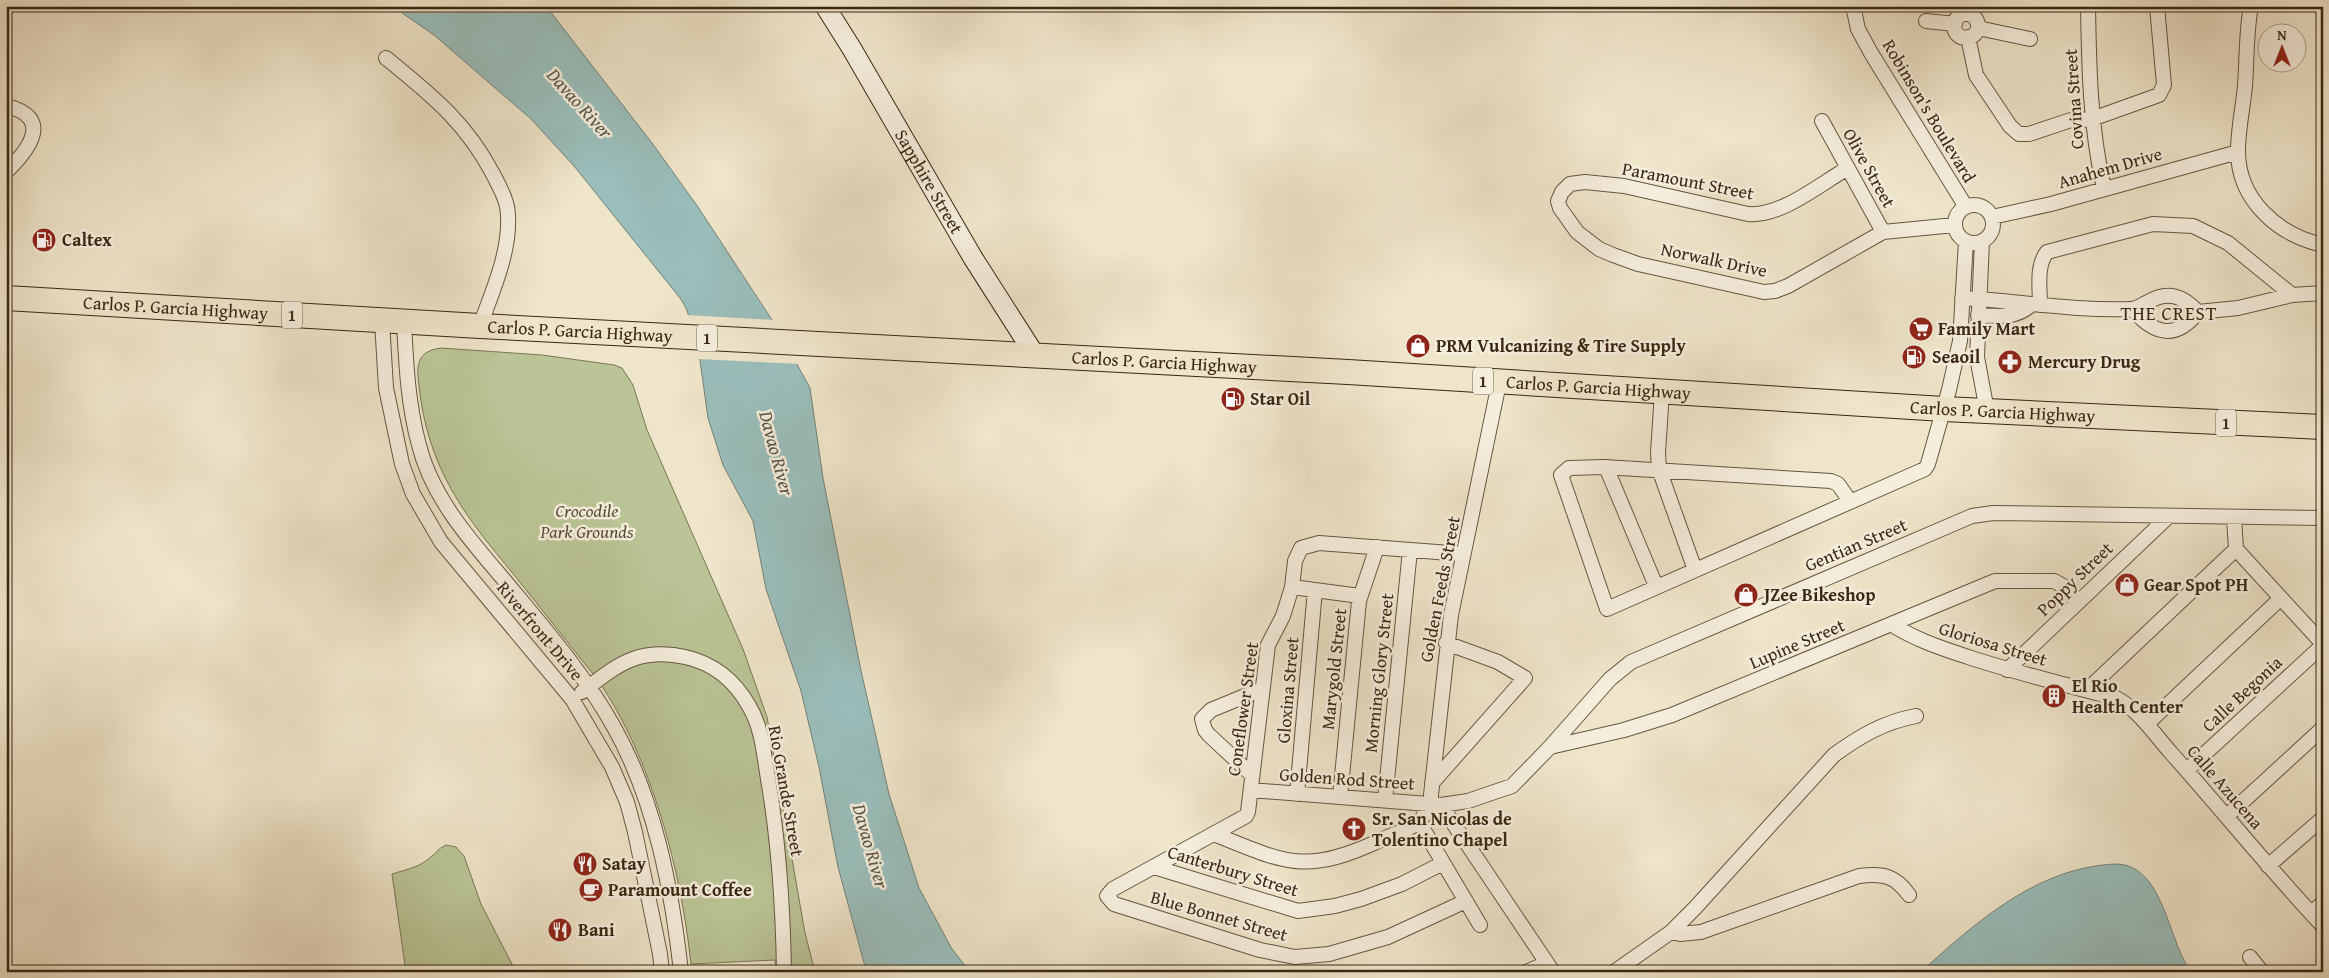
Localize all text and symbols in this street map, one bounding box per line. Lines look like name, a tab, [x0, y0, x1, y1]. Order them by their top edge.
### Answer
north arrow	[2256, 22, 2306, 72]
text: N	[2277, 25, 2287, 45]
street label: Robinson's Boulevard	[1876, 34, 1983, 188]
street label: Covina Street	[2056, 47, 2090, 150]
water label: Davao River	[540, 61, 620, 145]
street label: Olive Street	[1836, 123, 1903, 213]
street label: Sapphire Street	[888, 124, 971, 239]
street label: Anahem Drive	[2055, 140, 2165, 195]
street label: Paramount Street	[1620, 155, 1757, 207]
place label: Caltex	[62, 226, 112, 253]
fuel station icon: Caltex	[31, 227, 57, 253]
street label: Norwalk Drive	[1659, 235, 1770, 284]
street label: Carlos P. Garcia Highway	[82, 289, 269, 326]
district label: THE CREST	[2121, 299, 2217, 327]
road number: 1	[282, 302, 302, 328]
street label: Carlos P. Garcia Highway	[487, 312, 673, 349]
place label: Family Mart	[1938, 315, 2036, 342]
supermarket icon: Family Mart	[1908, 316, 1934, 342]
road number: 1	[697, 324, 717, 352]
place label: PRM Vulcanizing & Tire Supply	[1436, 332, 1686, 359]
shop icon: PRM Vulcanizing & Tire Supply	[1405, 333, 1431, 359]
street label: Carlos P. Garcia Highway	[1071, 343, 1257, 380]
place label: Seaoil	[1932, 343, 1981, 370]
fuel station icon: Seaoil	[1901, 344, 1927, 370]
place label: Mercury Drug	[2028, 348, 2141, 375]
pharmacy icon: Mercury Drug	[1997, 349, 2023, 375]
road number: 1	[1473, 368, 1493, 394]
street label: Carlos P. Garcia Highway	[1505, 368, 1692, 406]
place label: Star Oil	[1250, 385, 1311, 412]
fuel station icon: Star Oil	[1220, 386, 1246, 412]
street label: Carlos P. Garcia Highway	[1909, 393, 2096, 429]
water label: Davao River	[752, 407, 802, 499]
road number: 1	[2216, 409, 2236, 436]
park label: Crocodile Park Grounds	[540, 497, 634, 545]
street label: Gentian Street	[1801, 511, 1912, 578]
street label: Golden Feeds Street	[1412, 513, 1467, 664]
street label: Poppy Street	[2030, 535, 2119, 622]
place label: Gear Spot PH	[2144, 571, 2248, 598]
shop icon: Gear Spot PH	[2114, 572, 2140, 598]
street label: Riverfront Drive	[491, 575, 590, 686]
place label: JZee Bikeshop	[1761, 581, 1875, 608]
shop icon: JZee Bikeshop	[1733, 582, 1759, 608]
street label: Morning Glory Street	[1357, 591, 1400, 754]
street label: Marygold Street	[1314, 606, 1353, 731]
street label: Lupine Street	[1745, 611, 1849, 676]
street label: Gloriosa Street	[1936, 614, 2051, 673]
street label: Gloxina Street	[1269, 635, 1306, 744]
street label: Coneflower Street	[1220, 640, 1265, 778]
street label: Calle Begonia	[2195, 649, 2288, 738]
place label: El Rio Health Center	[2072, 672, 2184, 720]
building icon: El Rio Health Center	[2041, 683, 2067, 709]
street label: Rio Grande Street	[762, 723, 811, 859]
street label: Calle Azucena	[2181, 738, 2270, 835]
street label: Golden Rod Street	[1278, 760, 1416, 797]
water label: Davao River	[845, 800, 897, 892]
place label: Sr. San Nicolas de Tolentino Chapel	[1372, 805, 1512, 853]
church icon: Sr. San Nicolas de Tolentino Chapel	[1341, 816, 1367, 842]
street label: Canterbury Street	[1164, 838, 1303, 903]
place label: Satay	[602, 850, 647, 877]
restaurant icon: Satay	[572, 851, 598, 877]
place label: Paramount Coffee	[608, 876, 752, 903]
cafe icon: Paramount Coffee	[578, 877, 604, 903]
street label: Blue Bonnet Street	[1147, 883, 1291, 948]
place label: Bani	[578, 916, 615, 943]
restaurant icon: Bani	[547, 917, 573, 943]

